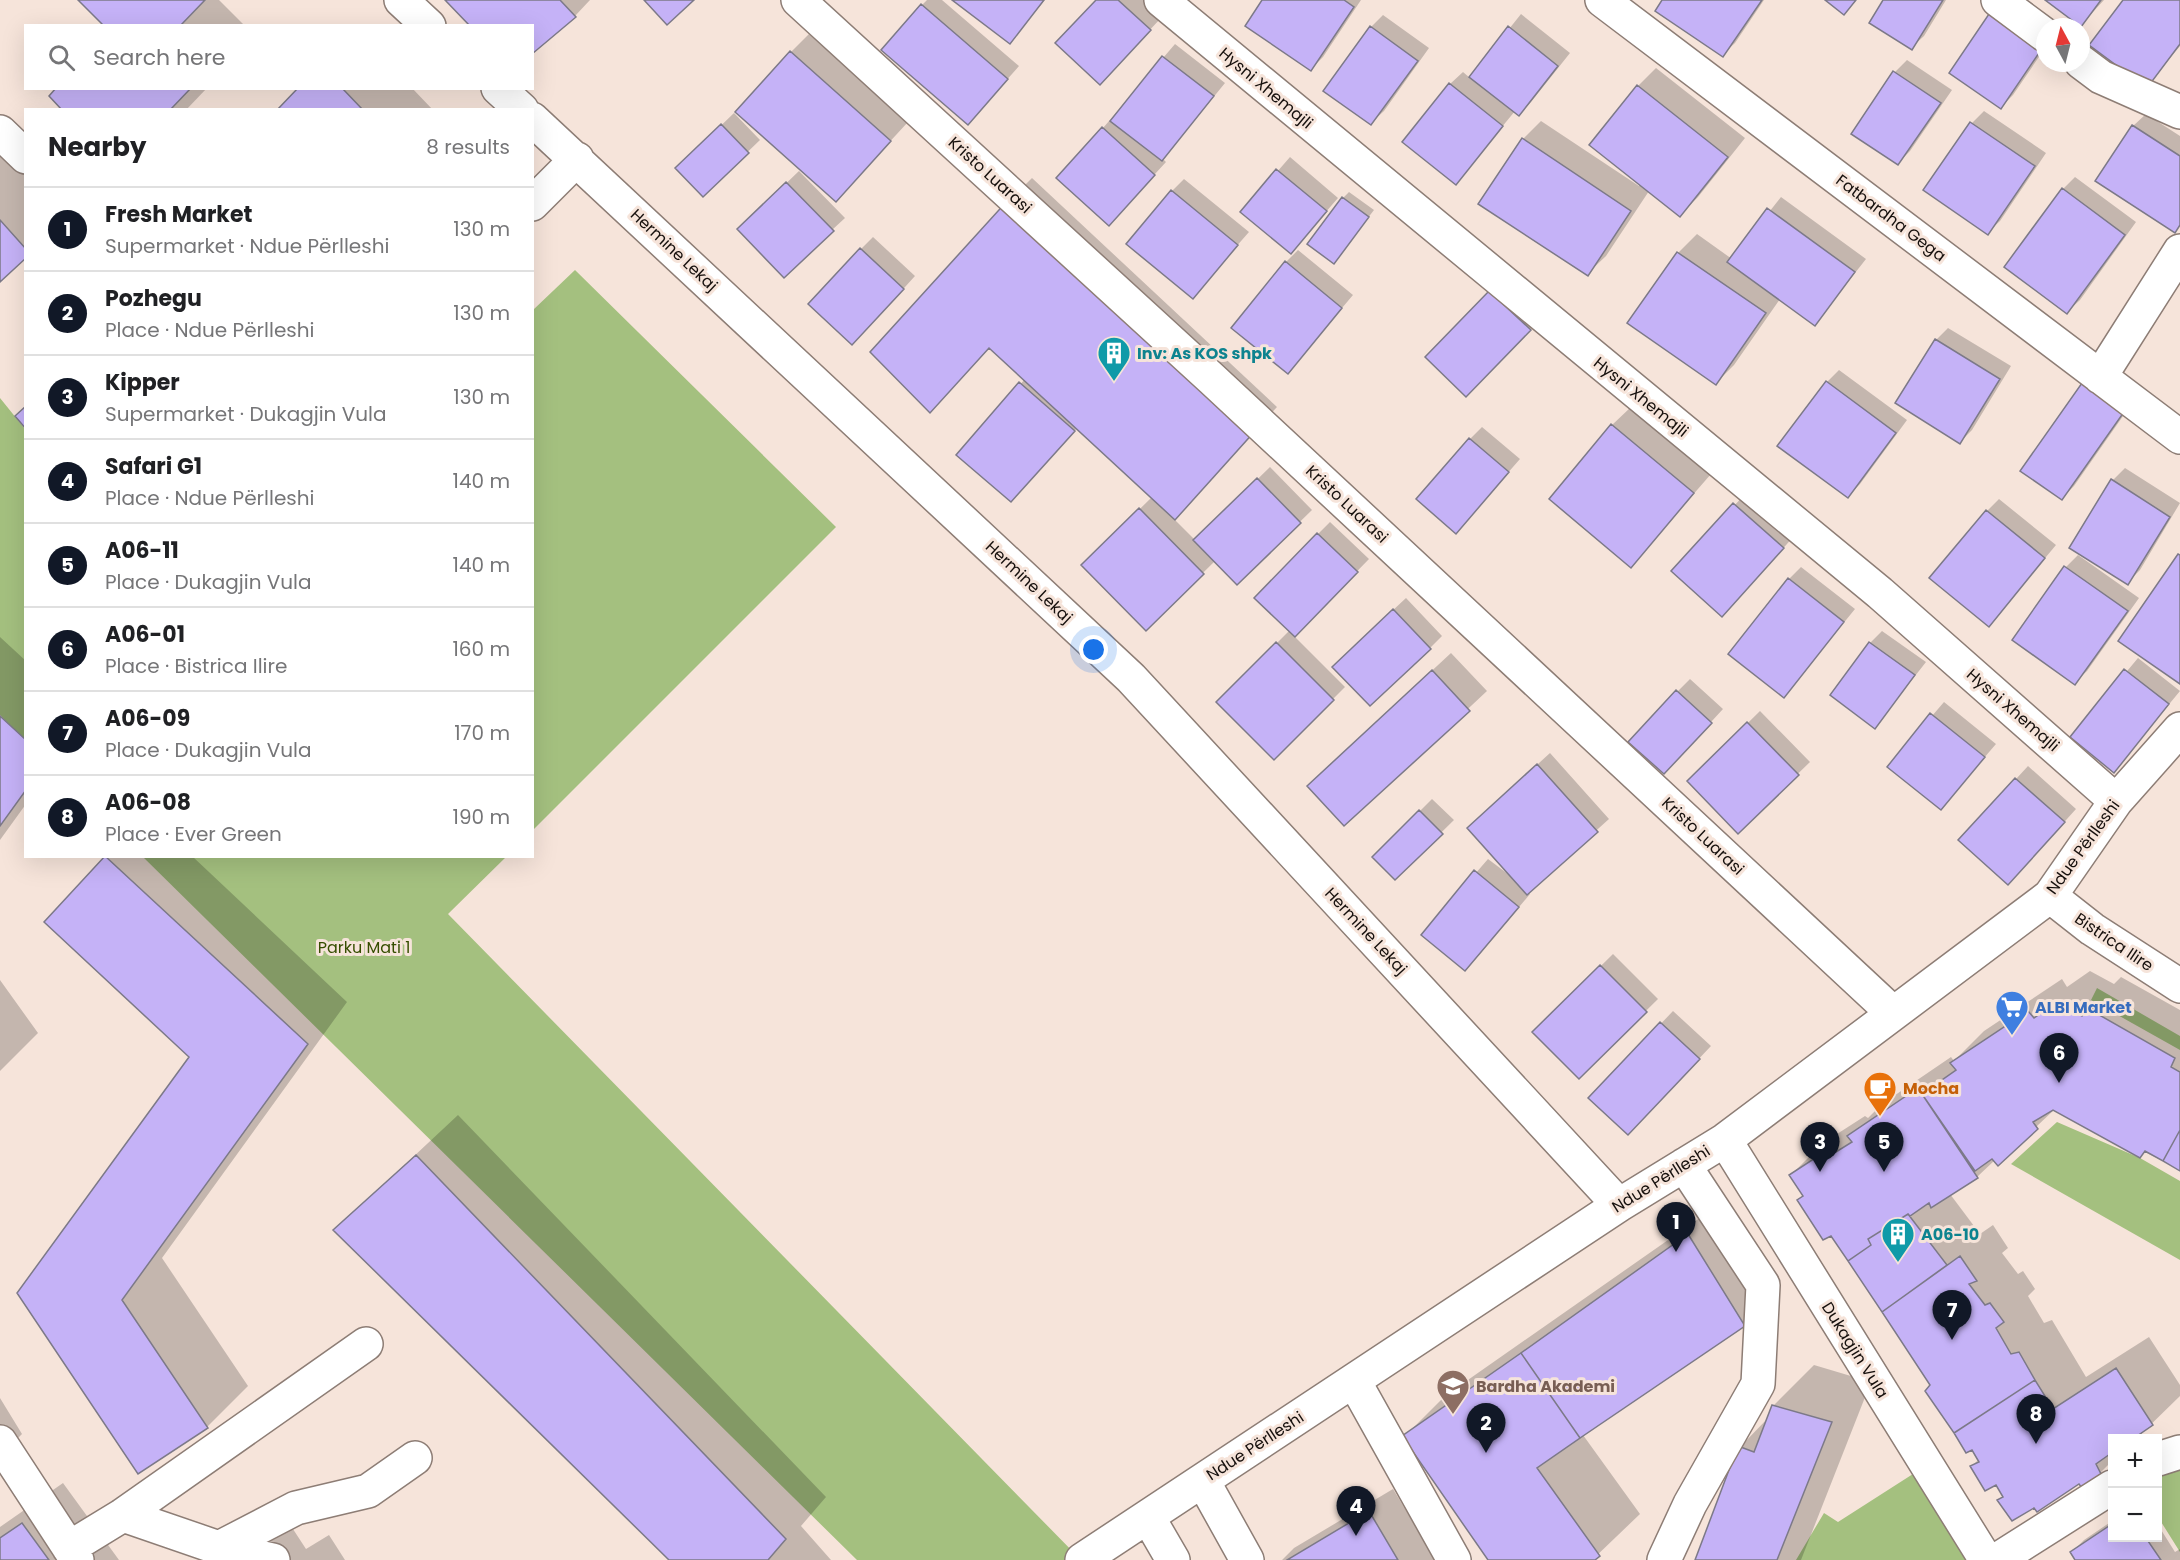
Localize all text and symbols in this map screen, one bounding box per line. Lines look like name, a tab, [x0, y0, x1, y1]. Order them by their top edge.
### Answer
north arrow	[2036, 18, 2090, 72]
search box	[24, 24, 534, 90]
icon: search	[45, 41, 78, 74]
text: Search here	[93, 42, 226, 73]
street label: Hysni Xhemajli	[1214, 42, 1318, 134]
text: Nearby	[48, 129, 146, 165]
street label: Kristo Luarasi	[943, 131, 1037, 219]
text: 8 results	[426, 133, 510, 161]
street label: Fatbardha Gega	[1831, 169, 1951, 267]
text: Fresh Market	[105, 199, 252, 230]
street label: Hermine Lekaj	[625, 204, 723, 296]
text: 1	[64, 215, 71, 243]
text: 130 m	[453, 215, 510, 243]
text: Supermarket · Ndue Përlleshi	[105, 232, 389, 260]
text: Pozhegu	[105, 283, 202, 314]
text: 2	[62, 299, 73, 327]
text: 130 m	[453, 299, 510, 327]
text: Place · Ndue Përlleshi	[105, 316, 314, 344]
building icon: Inv: As KOS shpk	[1096, 335, 1132, 382]
place label: Inv: As KOS shpk	[1137, 342, 1272, 365]
street label: Hysni Xhemajli	[1589, 352, 1693, 442]
text: Kipper	[105, 367, 180, 398]
text: 3	[61, 383, 74, 411]
text: 130 m	[453, 383, 510, 411]
text: Supermarket · Dukagjin Vula	[105, 400, 386, 428]
text: Safari G1	[105, 451, 202, 482]
street label: Kristo Luarasi	[1301, 460, 1393, 548]
text: 4	[61, 467, 74, 495]
text: 140 m	[453, 467, 510, 495]
text: Place · Ndue Përlleshi	[105, 484, 314, 512]
text: A06-11	[105, 535, 179, 566]
street label: Hermine Lekaj	[980, 536, 1078, 628]
text: 5	[61, 551, 74, 579]
text: 140 m	[453, 551, 510, 579]
text: Place · Dukagjin Vula	[105, 568, 312, 596]
text: A06-01	[105, 619, 185, 650]
text: 6	[61, 635, 74, 663]
text: 160 m	[452, 635, 510, 663]
your location	[1079, 635, 1108, 664]
text: Place · Bistrica Ilire	[105, 652, 287, 680]
street label: Hysni Xhemajli	[1962, 663, 2064, 757]
text: A06-09	[105, 703, 190, 734]
text: 7	[62, 719, 73, 747]
text: 170 m	[454, 719, 510, 747]
text: Place · Dukagjin Vula	[105, 736, 312, 764]
text: A06-08	[105, 787, 191, 818]
street label: Kristo Luarasi	[1657, 792, 1749, 880]
street label: Ndue Përlleshi	[2041, 795, 2125, 899]
text: 8	[61, 803, 74, 831]
text: 190 m	[453, 803, 510, 831]
text: Place · Ever Green	[105, 820, 282, 848]
street label: Hermine Lekaj	[1320, 882, 1412, 980]
street label: Bistrica Ilire	[2070, 907, 2158, 977]
park label: Parku Mati 1	[318, 936, 410, 959]
supermarket icon: ALBI Market	[1994, 989, 2030, 1036]
place label: ALBI Market	[2035, 996, 2132, 1019]
pin: 6	[2040, 1034, 2078, 1083]
cafe icon: Mocha	[1862, 1070, 1898, 1117]
place label: Mocha	[1903, 1077, 1959, 1100]
pin: 3	[1800, 1122, 1840, 1172]
pin: 5	[1864, 1122, 1904, 1172]
street label: Ndue Përlleshi	[1607, 1140, 1715, 1218]
pin: 1	[1656, 1202, 1696, 1252]
building icon: A06-10	[1880, 1216, 1916, 1263]
place label: A06-10	[1921, 1223, 1979, 1246]
pin: 7	[1932, 1290, 1972, 1340]
street label: Dukagjin Vula	[1816, 1297, 1894, 1403]
school or university icon: Bardha Akademi	[1435, 1368, 1471, 1415]
place label: Bardha Akademi	[1476, 1375, 1615, 1398]
pin: 8	[2016, 1394, 2056, 1444]
pin: 2	[1466, 1404, 1506, 1453]
street label: Ndue Përlleshi	[1202, 1406, 1308, 1486]
map controls	[2108, 1434, 2162, 1542]
button: +	[2108, 1434, 2162, 1488]
pin: 4	[1336, 1486, 1376, 1536]
button: −	[2108, 1488, 2162, 1542]

